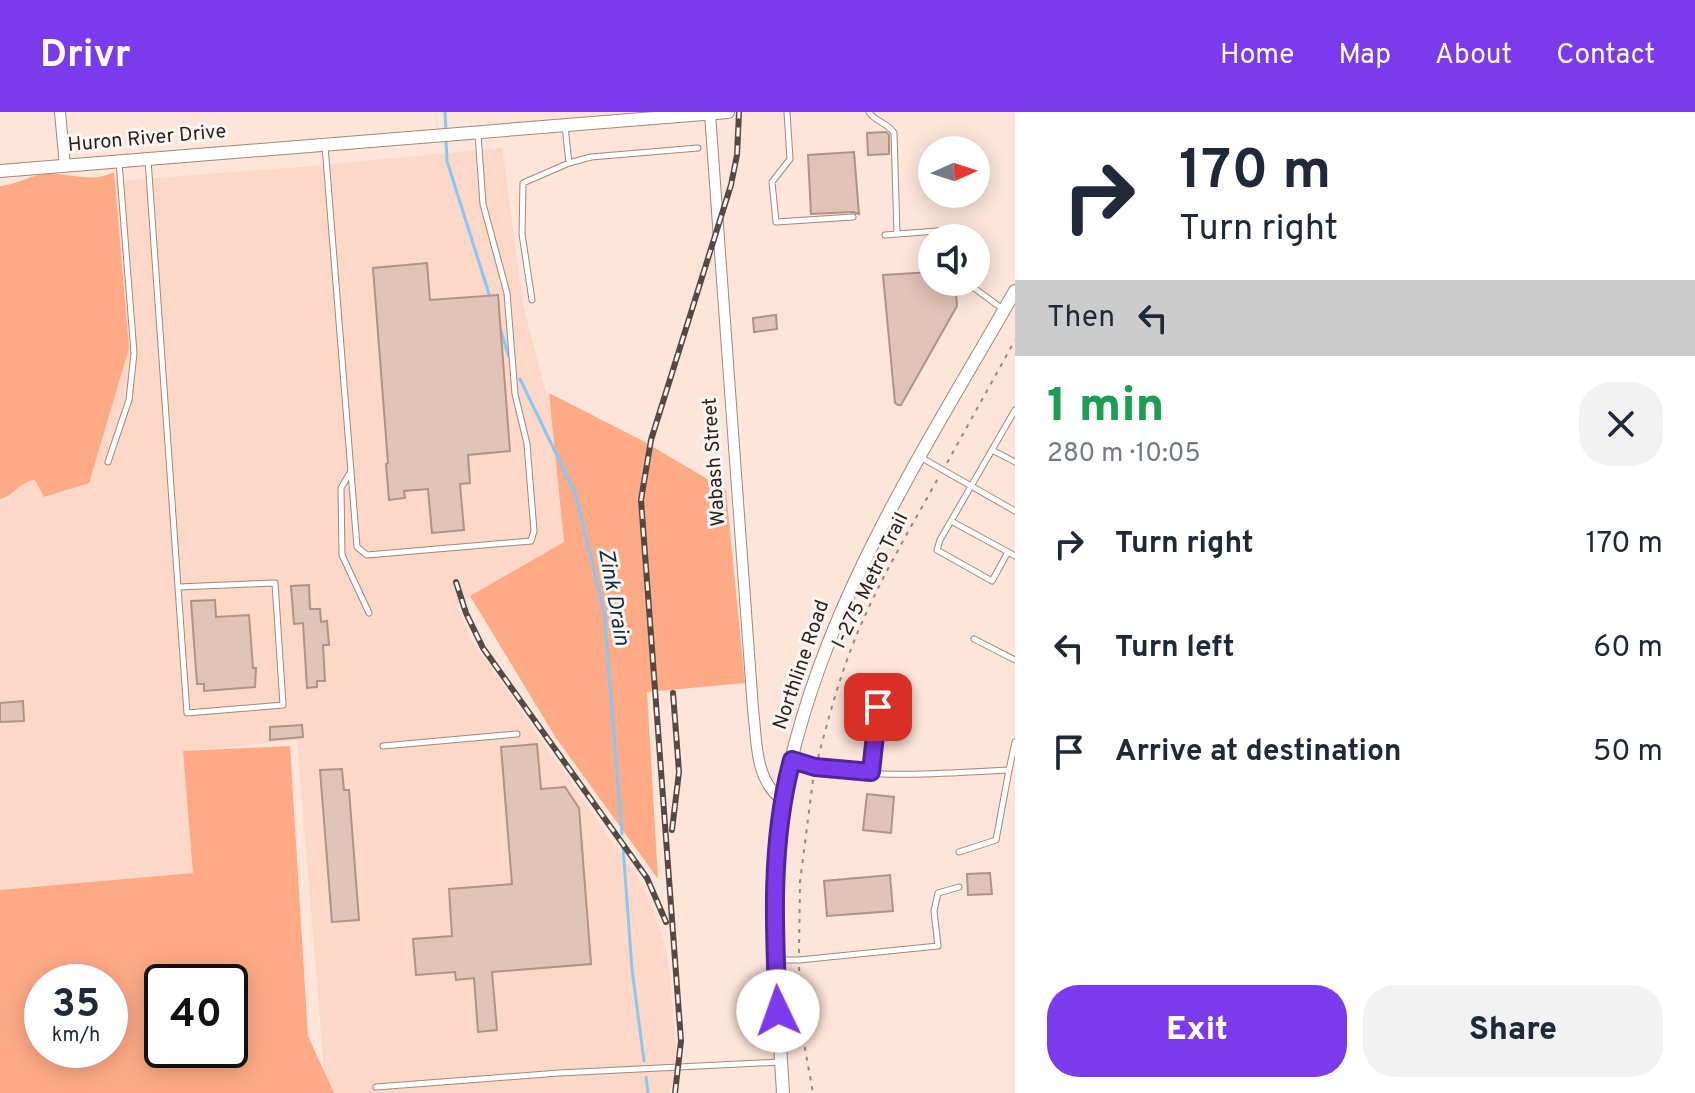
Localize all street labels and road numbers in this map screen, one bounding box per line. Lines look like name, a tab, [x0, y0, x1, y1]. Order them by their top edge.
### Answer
street label: Huron River Drive	[67, 119, 227, 159]
street label: Wabash Street	[698, 397, 732, 527]
street label: I-275 Metro Trail	[827, 509, 915, 653]
street label: Northline Road	[768, 597, 836, 733]

